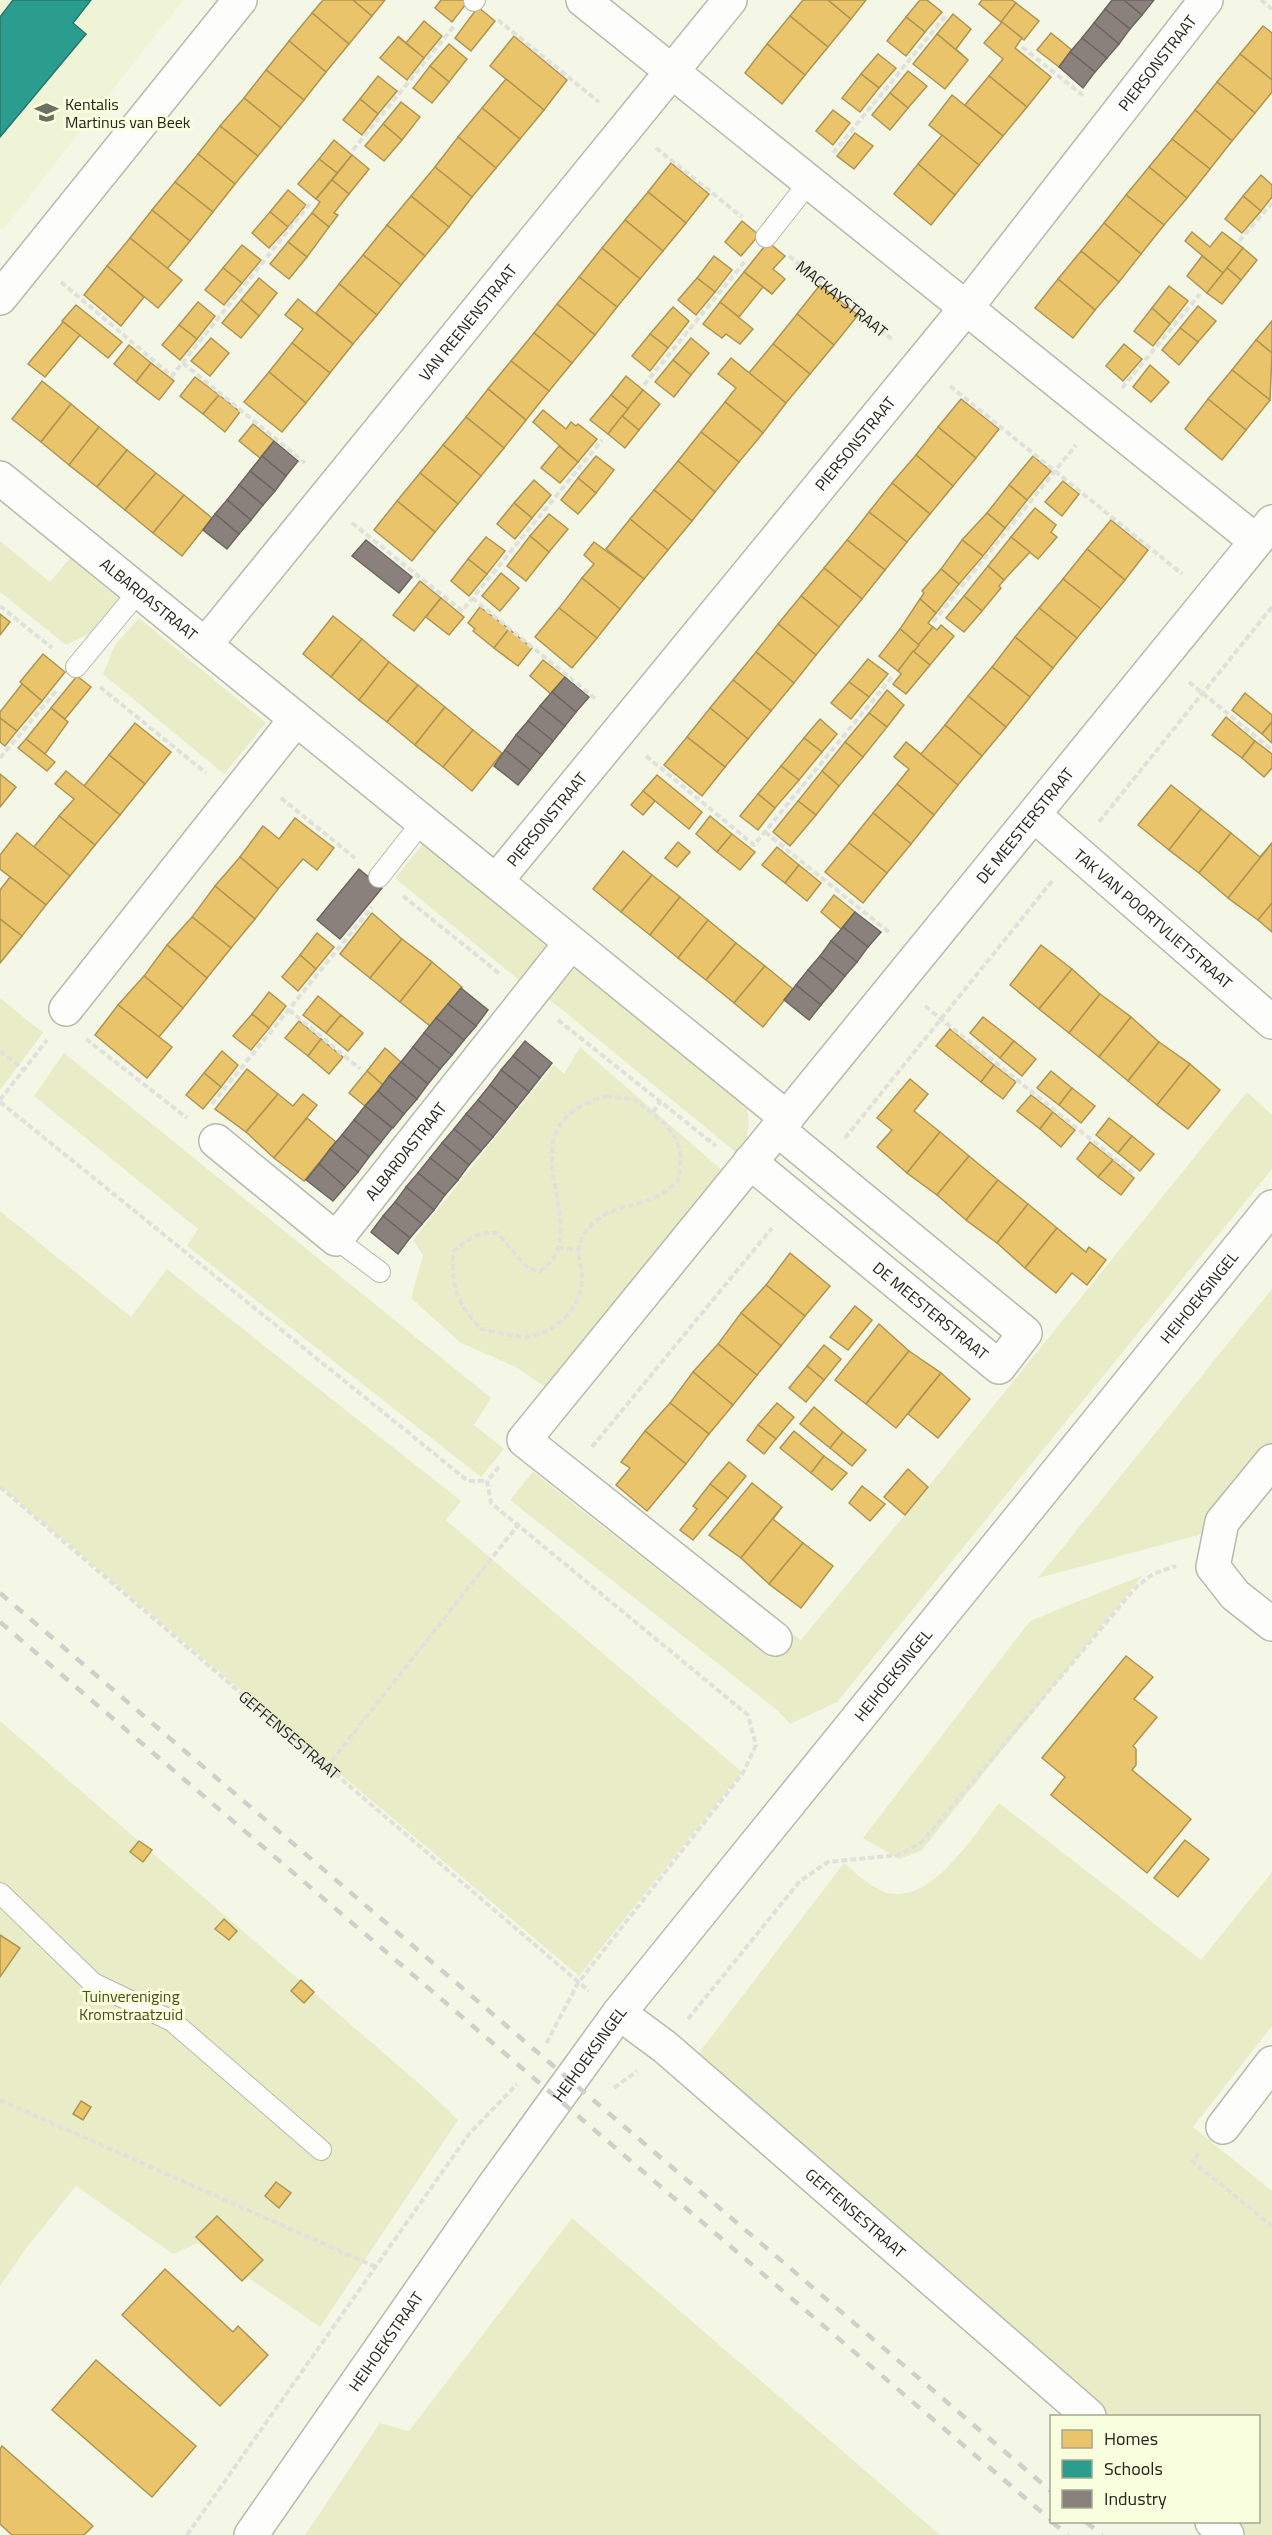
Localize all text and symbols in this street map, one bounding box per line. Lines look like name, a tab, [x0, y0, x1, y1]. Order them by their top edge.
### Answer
street label: PIERSONSTRAAT	[1112, 9, 1203, 116]
place label: Kentalis Martinus van Beek	[65, 92, 191, 134]
school or university icon: Kentalis Martinus van Beek	[34, 100, 60, 126]
street label: MACKAYSTRAAT	[791, 254, 893, 343]
street label: VAN REENENSTRAAT	[413, 258, 523, 386]
street label: PIERSONSTRAAT	[809, 391, 901, 496]
street label: ALBARDASTRAAT	[95, 552, 203, 647]
street label: DE MEESTERSTRAAT	[970, 762, 1080, 889]
street label: PIERSONSTRAAT	[501, 766, 593, 872]
street label: TAK VAN POORTVLIETSTRAAT	[1069, 843, 1238, 995]
street label: ALBARDASTRAAT	[359, 1097, 453, 1205]
street label: HEIHOEKSINGEL	[1154, 1246, 1244, 1349]
street label: DE MEESTERSTRAAT	[868, 1256, 994, 1366]
street label: HEIHOEKSINGEL	[848, 1623, 938, 1726]
street label: GEFFENSESTRAAT	[234, 1685, 346, 1785]
park label: Tuinvereniging Kromstraatzuid	[79, 1984, 183, 2026]
street label: HEIHOEKSINGEL	[546, 2001, 632, 2107]
street label: GEFFENSESTRAAT	[800, 2162, 912, 2264]
street label: HEIHOEKSTRAAT	[343, 2286, 429, 2396]
legend	[1050, 2415, 1260, 2523]
text: Homes	[1104, 2425, 1158, 2452]
text: Schools	[1104, 2455, 1163, 2482]
text: Industry	[1104, 2485, 1167, 2512]

